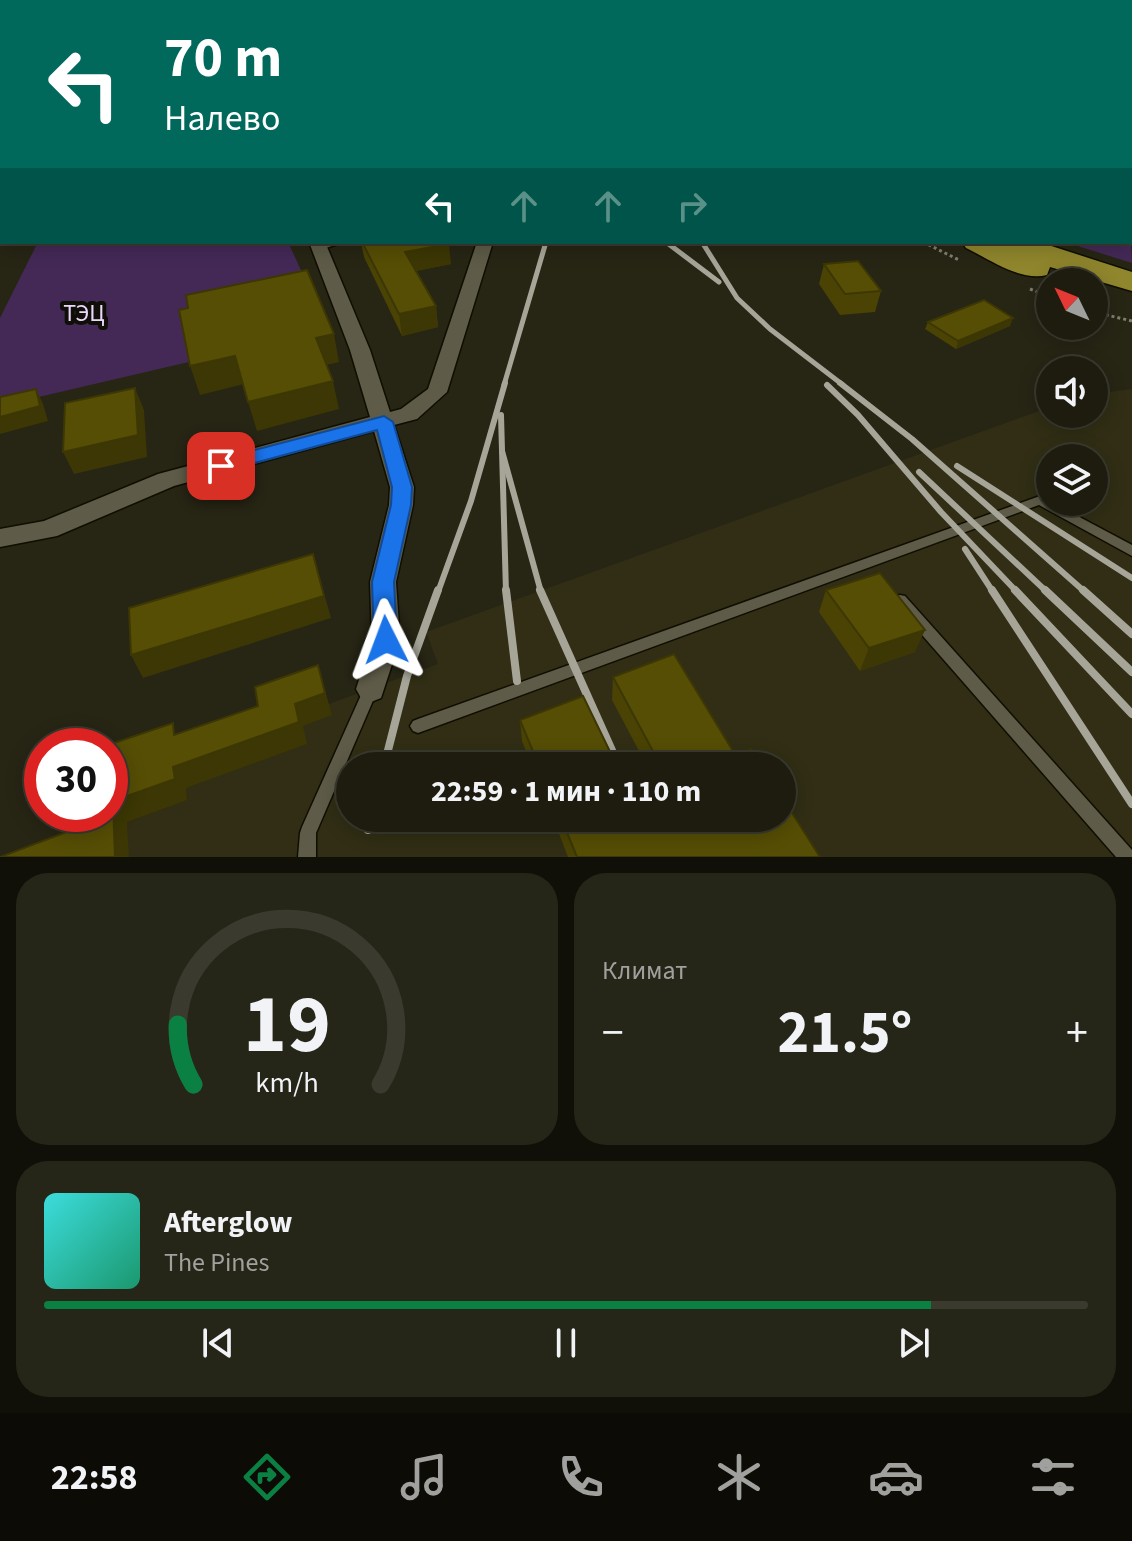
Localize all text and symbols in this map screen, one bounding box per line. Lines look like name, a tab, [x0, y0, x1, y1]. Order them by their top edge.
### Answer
text: 70 m	[164, 19, 282, 98]
icon: left	[32, 32, 136, 136]
text: Налево	[164, 93, 280, 144]
icon: left	[418, 184, 462, 228]
icon: ahead	[502, 184, 546, 228]
icon: ahead	[586, 184, 630, 228]
icon: right	[670, 184, 714, 228]
north arrow	[1036, 268, 1108, 340]
map controls	[1036, 268, 1108, 516]
park label: ТЭЦ	[63, 296, 105, 331]
button: sound	[1036, 356, 1108, 428]
pin	[187, 432, 255, 500]
icon: arrive	[199, 444, 243, 488]
button: layers	[1036, 444, 1108, 516]
position arrow	[344, 598, 428, 682]
speed limit sign: 30	[24, 728, 128, 832]
text: 22:59 · 1 мин · 110 m	[431, 770, 701, 813]
text: Климат	[602, 952, 687, 989]
text: 19	[243, 966, 331, 1084]
text: 21.5°	[778, 991, 912, 1076]
text: −	[602, 1002, 624, 1065]
text: +	[1066, 1002, 1088, 1065]
text: km/h	[255, 1063, 319, 1103]
text: Afterglow	[164, 1201, 292, 1244]
text: The Pines	[164, 1244, 269, 1281]
icon: previous	[196, 1321, 240, 1365]
icon: pause	[544, 1321, 588, 1365]
icon: next	[892, 1321, 936, 1365]
icon: directions	[239, 1449, 295, 1505]
icon: music	[396, 1449, 452, 1505]
icon: phone	[553, 1449, 609, 1505]
icon: climate	[711, 1449, 767, 1505]
icon: car	[868, 1449, 924, 1505]
icon: filters	[1025, 1449, 1081, 1505]
text: 22:58	[51, 1452, 137, 1503]

